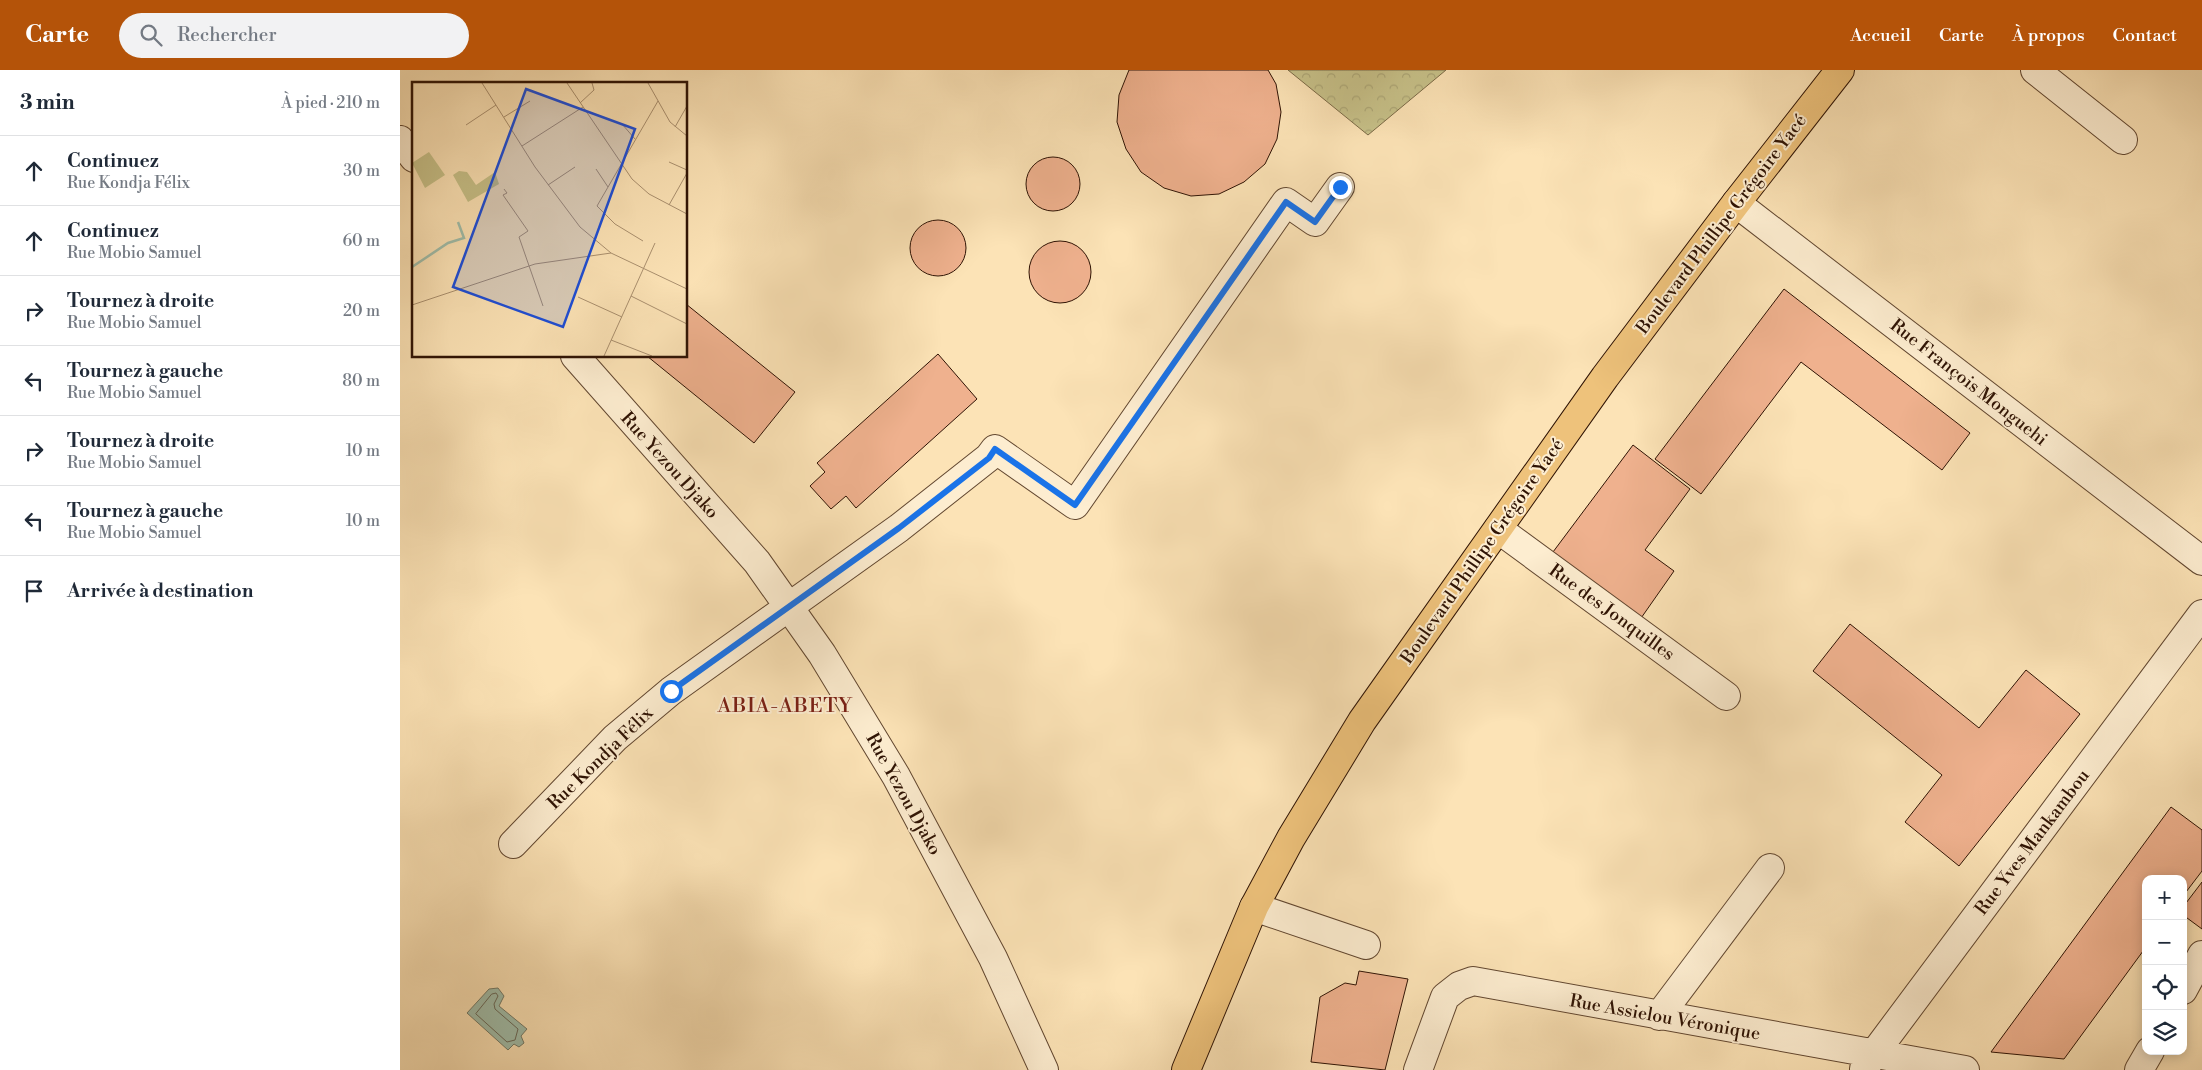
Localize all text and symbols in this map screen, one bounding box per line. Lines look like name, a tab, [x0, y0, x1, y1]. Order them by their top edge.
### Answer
search box	[119, 13, 469, 58]
text: Carte	[25, 20, 89, 50]
icon: search	[137, 21, 165, 49]
text: Rechercher	[177, 23, 277, 47]
text: Accueil	[1850, 24, 1911, 47]
text: Carte	[1939, 24, 1984, 47]
text: À propos	[2012, 24, 2085, 47]
text: Contact	[2113, 24, 2177, 47]
inset map	[412, 82, 688, 358]
text: 3 min	[20, 90, 75, 116]
text: À pied · 210 m	[281, 93, 380, 113]
street label: Boulevard Phillipe Grégoire Yacé	[1630, 110, 1812, 340]
text: Continuez	[67, 149, 159, 173]
icon: ahead	[20, 157, 48, 185]
text: 30 m	[343, 161, 380, 181]
text: Rue Kondja Félix	[67, 173, 190, 193]
route end	[1329, 176, 1352, 199]
text: Continuez	[67, 219, 159, 243]
icon: ahead	[20, 227, 48, 255]
text: 60 m	[342, 231, 380, 251]
text: Rue Mobio Samuel	[67, 243, 202, 263]
text: Tournez à droite	[67, 289, 214, 313]
icon: right	[20, 297, 48, 325]
text: 20 m	[343, 301, 380, 321]
text: Rue Mobio Samuel	[67, 313, 202, 333]
street label: Rue François Monguehi	[1885, 314, 2052, 451]
text: Tournez à gauche	[67, 359, 223, 383]
icon: left	[20, 367, 48, 395]
text: 80 m	[342, 371, 380, 391]
text: Rue Mobio Samuel	[67, 383, 202, 403]
street label: Rue Yezou Djako	[616, 407, 724, 524]
text: Tournez à droite	[67, 429, 214, 453]
street label: Boulevard Phillipe Grégoire Yacé	[1395, 434, 1569, 669]
icon: right	[20, 437, 48, 465]
text: 10 m	[346, 441, 380, 461]
text: Rue Mobio Samuel	[67, 453, 202, 473]
text: Tournez à gauche	[67, 499, 223, 523]
icon: left	[20, 507, 48, 535]
text: 10 m	[346, 511, 380, 531]
text: Rue Mobio Samuel	[67, 523, 202, 543]
street label: Rue des Jonquilles	[1544, 559, 1679, 666]
icon: arrive	[20, 577, 48, 605]
text: Arrivée à destination	[67, 579, 253, 603]
route start	[660, 680, 683, 703]
district label: ABIA-ABETY	[716, 694, 853, 719]
street label: Rue Kondja Félix	[543, 701, 659, 815]
street label: Rue Yezou Djako	[860, 729, 947, 859]
street label: Rue Yves Mankambou	[1970, 764, 2095, 920]
map controls	[2142, 875, 2187, 1055]
button: +	[2142, 875, 2187, 920]
button: −	[2142, 920, 2187, 965]
button: locate	[2142, 965, 2187, 1010]
street label: Rue Assielou Véronique	[1568, 989, 1762, 1046]
button: layers	[2142, 1010, 2187, 1055]

